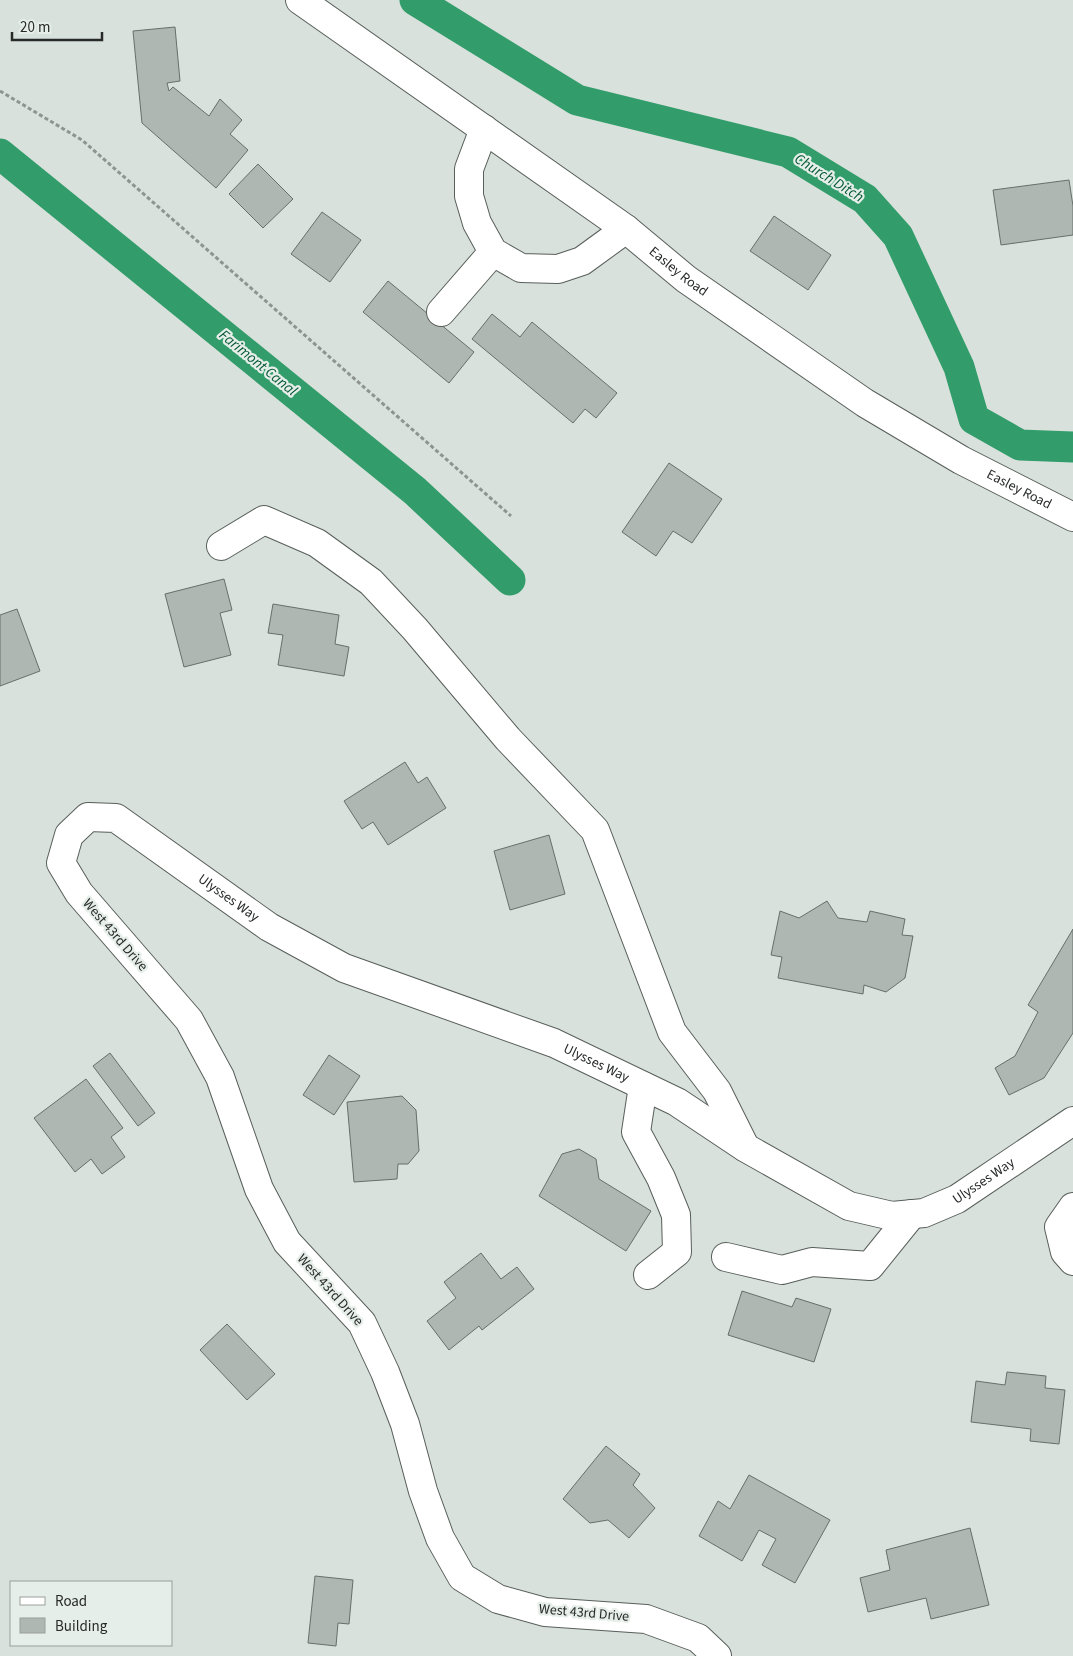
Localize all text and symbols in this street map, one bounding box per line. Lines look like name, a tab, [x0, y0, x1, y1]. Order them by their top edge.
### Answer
scale bar	[12, 10, 102, 42]
text: 20 m	[20, 17, 50, 38]
water label: Church Ditch	[790, 148, 868, 208]
street label: Easley Road	[645, 242, 712, 301]
water label: Farimont Canal	[214, 325, 302, 401]
street label: Easley Road	[983, 465, 1055, 514]
street label: Ulysses Way	[194, 869, 264, 927]
street label: West 43rd Drive	[78, 894, 152, 976]
street label: Ulysses Way	[560, 1039, 633, 1088]
street label: Ulysses Way	[949, 1153, 1019, 1209]
street label: West 43rd Drive	[292, 1250, 368, 1330]
legend	[10, 1581, 172, 1646]
text: Road	[55, 1591, 87, 1612]
street label: West 43rd Drive	[538, 1599, 630, 1627]
text: Building	[55, 1616, 108, 1637]

